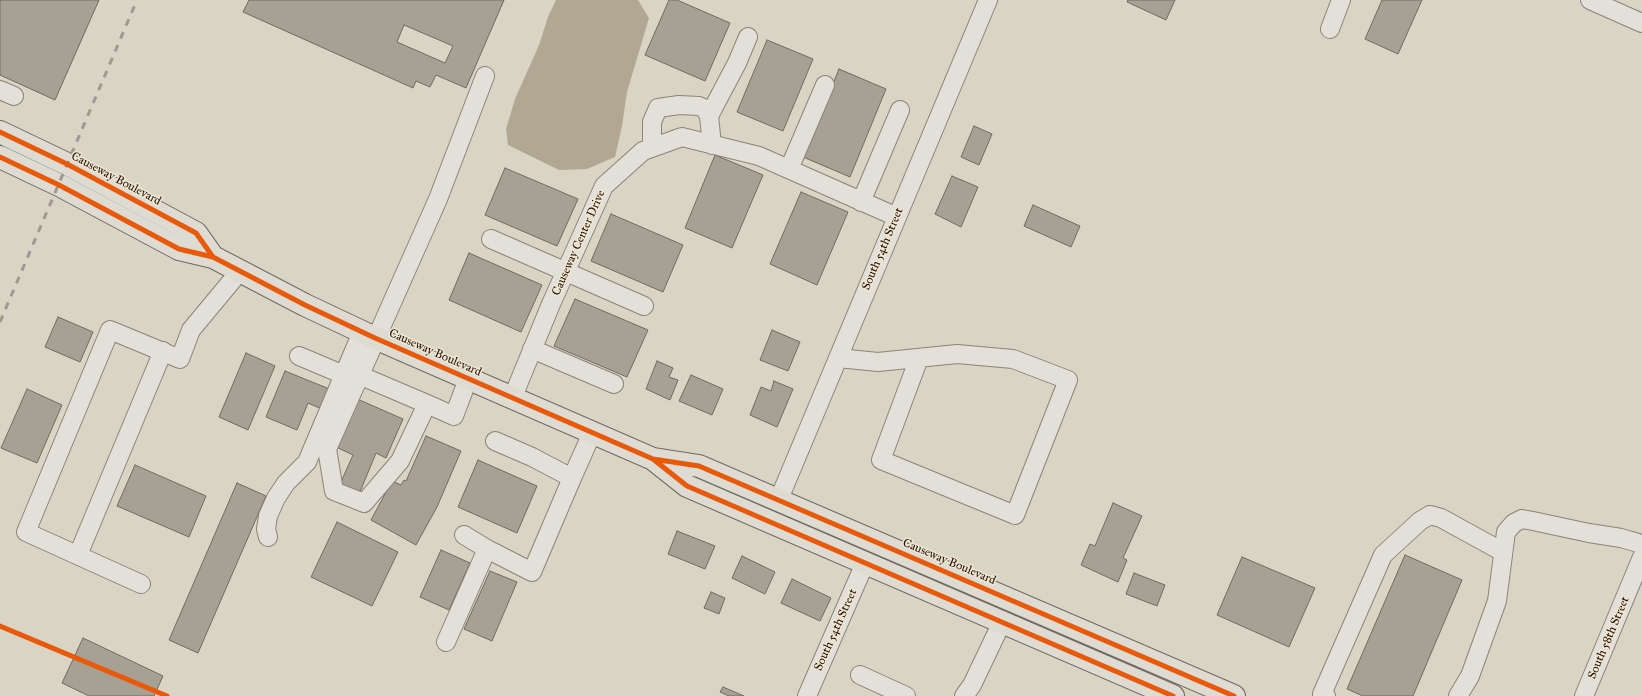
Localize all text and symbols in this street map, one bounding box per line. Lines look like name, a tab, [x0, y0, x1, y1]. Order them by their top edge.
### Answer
street label: Causeway Boulevard	[69, 149, 163, 209]
street label: Causeway Center Drive	[549, 188, 609, 298]
street label: South 54th Street	[859, 206, 907, 292]
street label: Causeway Boulevard	[386, 326, 484, 380]
street label: Causeway Boulevard	[900, 536, 998, 588]
street label: South 54th Street	[811, 587, 861, 673]
street label: South 58th Street	[1585, 595, 1633, 681]

